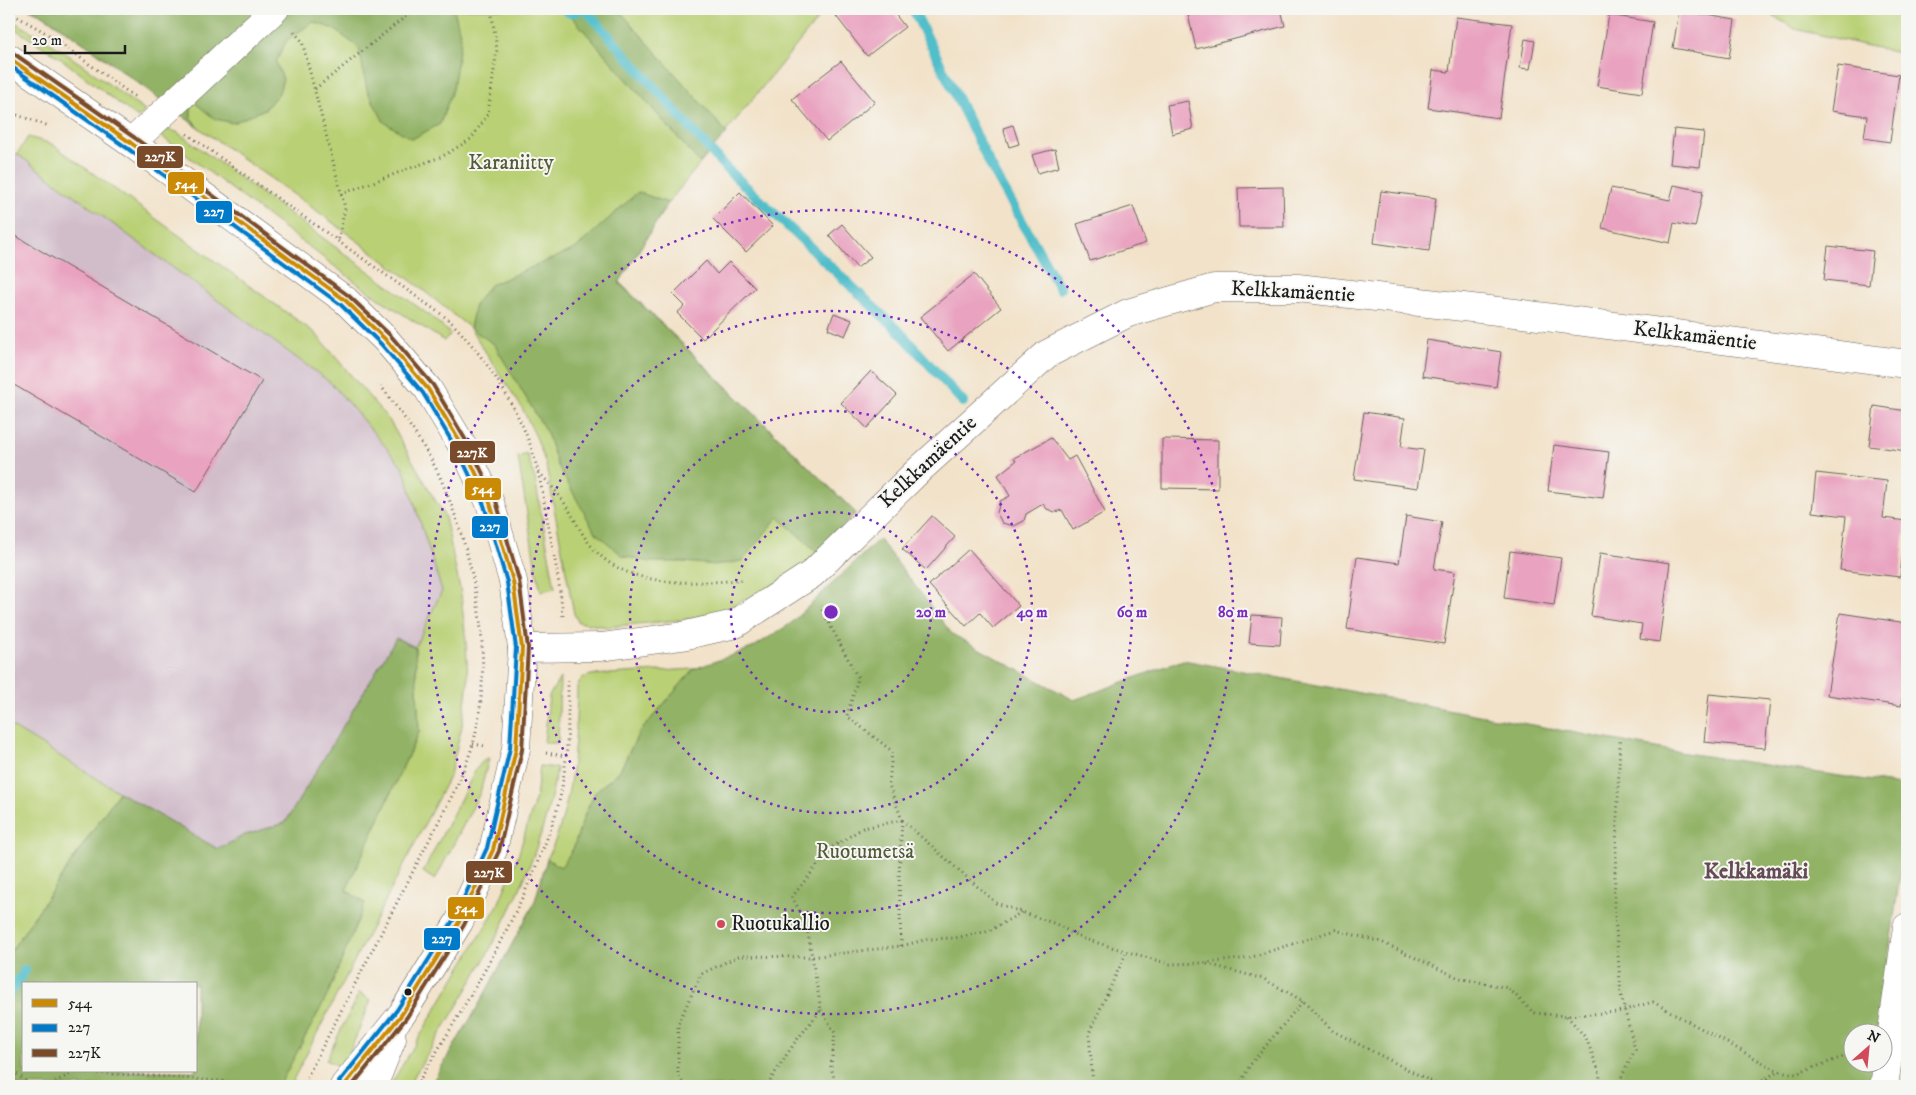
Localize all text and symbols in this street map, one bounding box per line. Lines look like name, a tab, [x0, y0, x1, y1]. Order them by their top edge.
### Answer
scale bar	[25, 22, 125, 54]
text: 20 m	[32, 31, 62, 50]
line badge: 227K	[136, 145, 184, 169]
text: 227K	[145, 148, 176, 166]
park label: Karaniitty	[468, 150, 555, 176]
line badge: 544	[167, 171, 205, 195]
text: 544	[174, 175, 198, 193]
line badge: 227	[195, 200, 233, 224]
text: 227	[204, 203, 224, 221]
street label: Kelkkamäentie	[1230, 276, 1356, 308]
street label: Kelkkamäentie	[1632, 316, 1759, 357]
street label: Kelkkamäentie	[874, 410, 983, 514]
line badge: 227K	[449, 440, 496, 464]
text: 227K	[457, 444, 488, 462]
line badge: 544	[464, 477, 502, 501]
text: 544	[471, 480, 495, 498]
line badge: 227	[471, 515, 509, 539]
text: 227	[480, 518, 500, 536]
centre of rings	[822, 603, 840, 621]
text: 20 m	[916, 603, 947, 622]
text: 40 m	[1015, 603, 1048, 622]
text: 60 m	[1117, 603, 1148, 622]
text: 80 m	[1218, 603, 1249, 622]
park label: Ruotumetsä	[816, 839, 914, 865]
district label: Kelkkamäki	[1704, 858, 1809, 885]
line badge: 227K	[465, 860, 513, 884]
text: 227K	[474, 864, 505, 882]
line badge: 544	[447, 896, 485, 920]
text: 544	[454, 899, 478, 917]
place label: Ruotukallio	[731, 911, 830, 937]
marker: Ruotukallio	[715, 918, 727, 930]
line badge: 227	[423, 927, 461, 951]
text: 227	[432, 930, 452, 948]
legend	[22, 982, 198, 1072]
unlabelled marker	[403, 987, 413, 997]
text: 544	[68, 994, 92, 1013]
text: 227	[68, 1018, 90, 1037]
north arrow	[1844, 1022, 1894, 1072]
text: N	[1864, 1027, 1883, 1048]
text: 227K	[68, 1044, 101, 1063]

